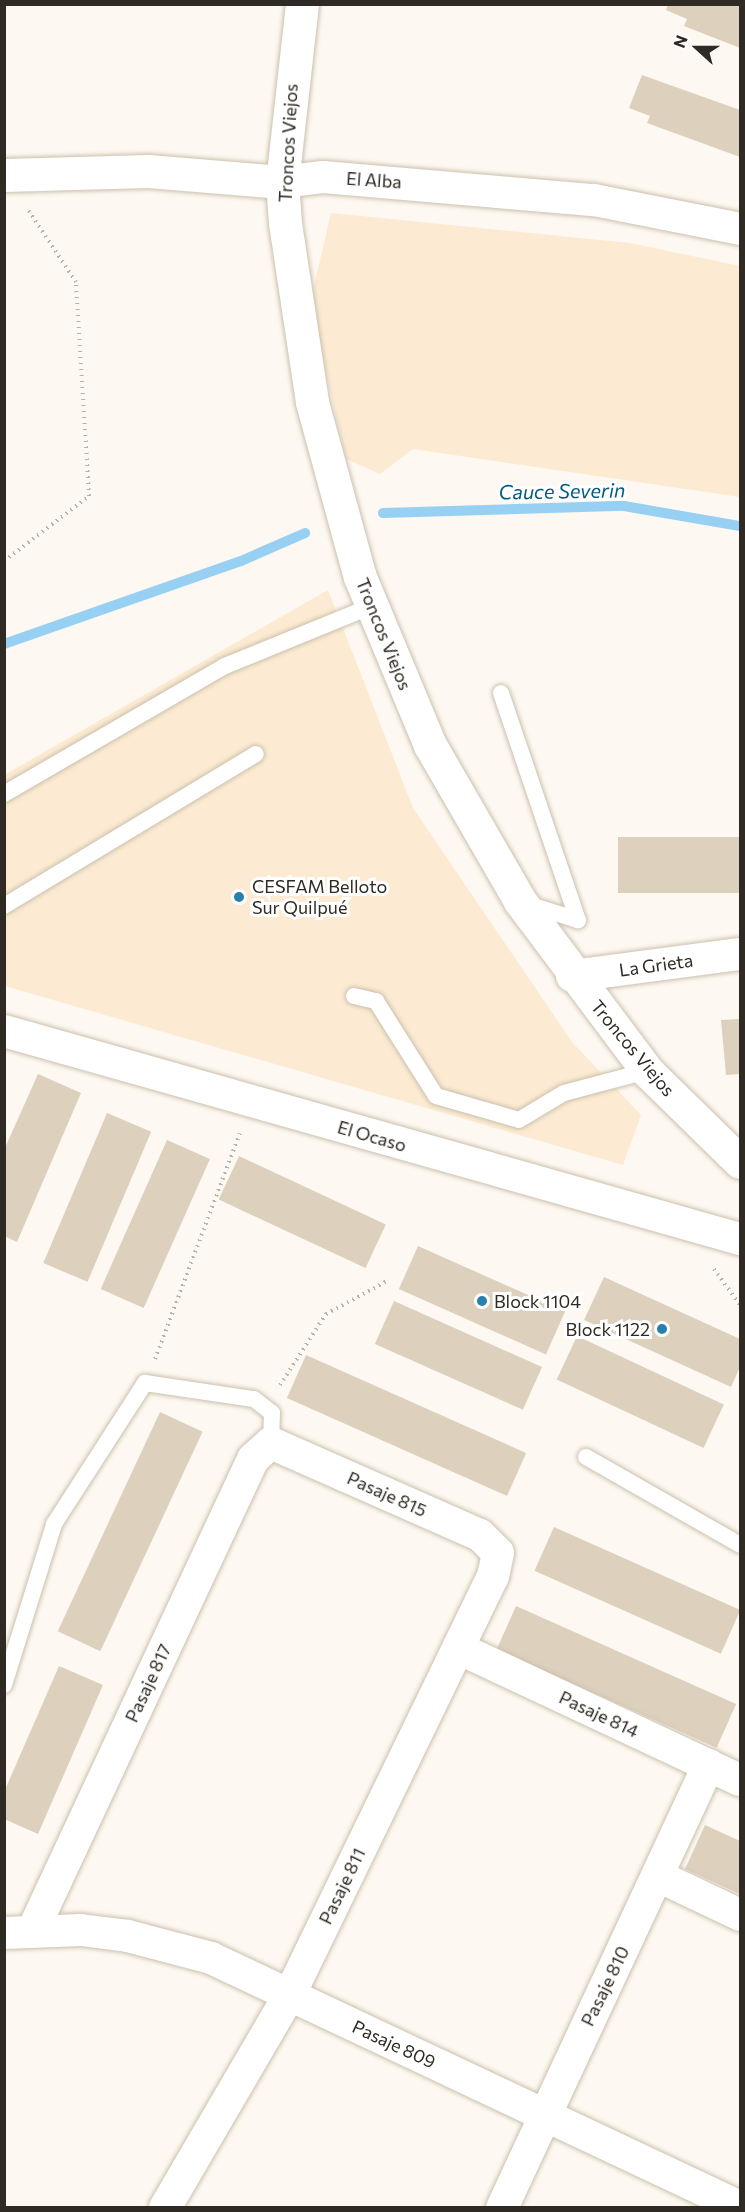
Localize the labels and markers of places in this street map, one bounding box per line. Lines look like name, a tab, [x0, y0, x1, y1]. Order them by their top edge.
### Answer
place label: CESFAM Belloto Sur Quilpué	[252, 876, 387, 918]
marker: CESFAM Belloto Sur Quilpué	[230, 888, 248, 906]
place label: Block 1104	[494, 1290, 581, 1312]
marker: Block 1104	[475, 1294, 489, 1308]
place label: Block 1122	[566, 1318, 650, 1340]
marker: Block 1122	[655, 1322, 669, 1336]

